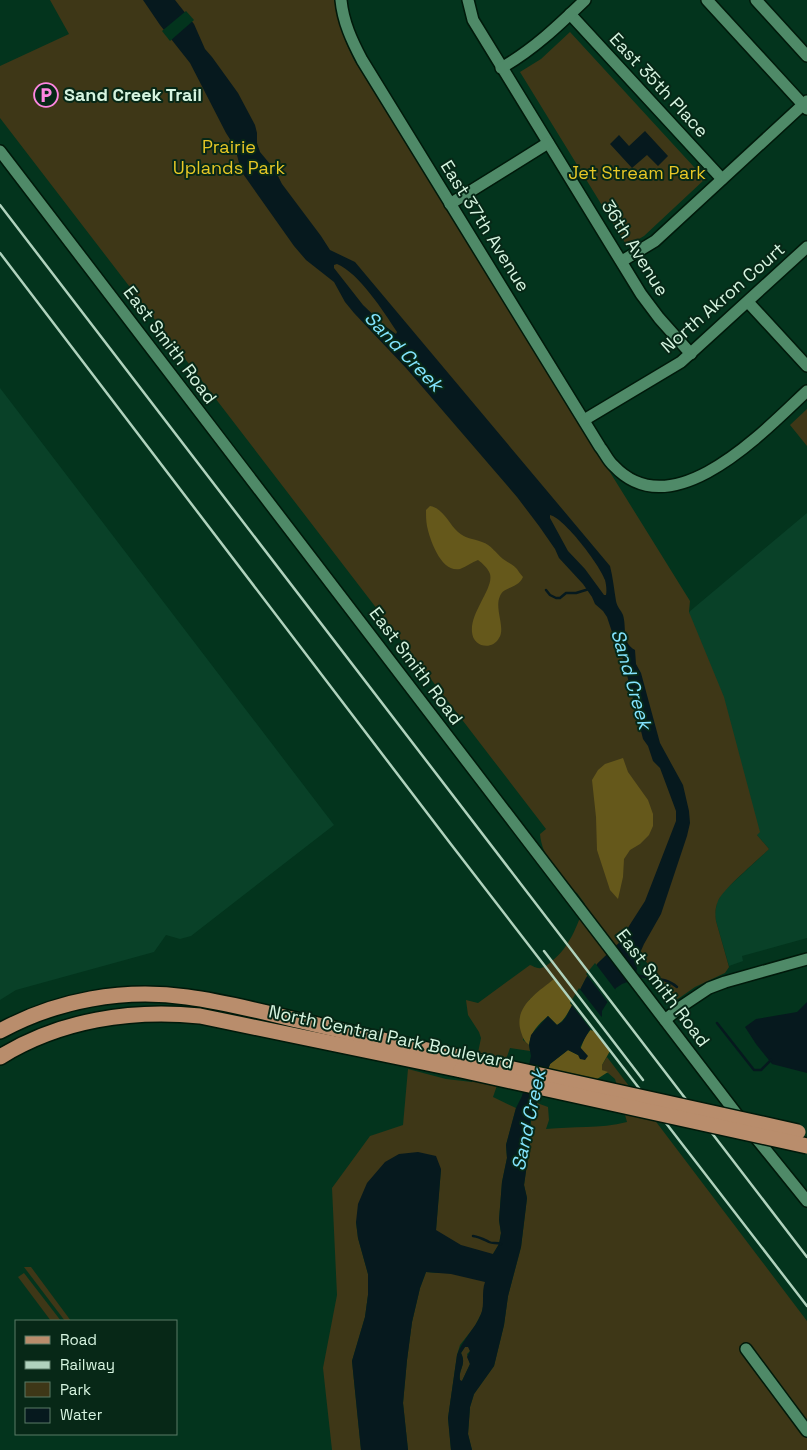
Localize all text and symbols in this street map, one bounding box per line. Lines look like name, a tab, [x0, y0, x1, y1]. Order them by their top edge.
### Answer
street label: East 35th Place	[605, 27, 714, 142]
parking icon: Sand Creek Trail	[33, 82, 59, 108]
place label: Sand Creek Trail	[64, 83, 202, 106]
park label: Prairie Uplands Park	[173, 135, 286, 179]
street label: East 37th Avenue	[436, 156, 535, 296]
park label: Jet Stream Park	[568, 161, 706, 184]
street label: 36th Avenue	[597, 195, 674, 300]
street label: North Akron Court	[656, 238, 789, 358]
street label: East Smith Road	[119, 281, 222, 408]
water label: Sand Creek	[359, 306, 450, 399]
street label: East Smith Road	[365, 602, 468, 729]
water label: Sand Creek	[605, 626, 659, 735]
street label: East Smith Road	[612, 924, 715, 1051]
street label: North Central Park Boulevard	[267, 999, 516, 1074]
water label: Sand Creek	[506, 1064, 552, 1173]
legend	[15, 1320, 178, 1435]
text: Road	[60, 1330, 97, 1349]
text: Railway	[60, 1355, 115, 1374]
text: Park	[60, 1380, 91, 1399]
text: Water	[60, 1405, 103, 1424]

